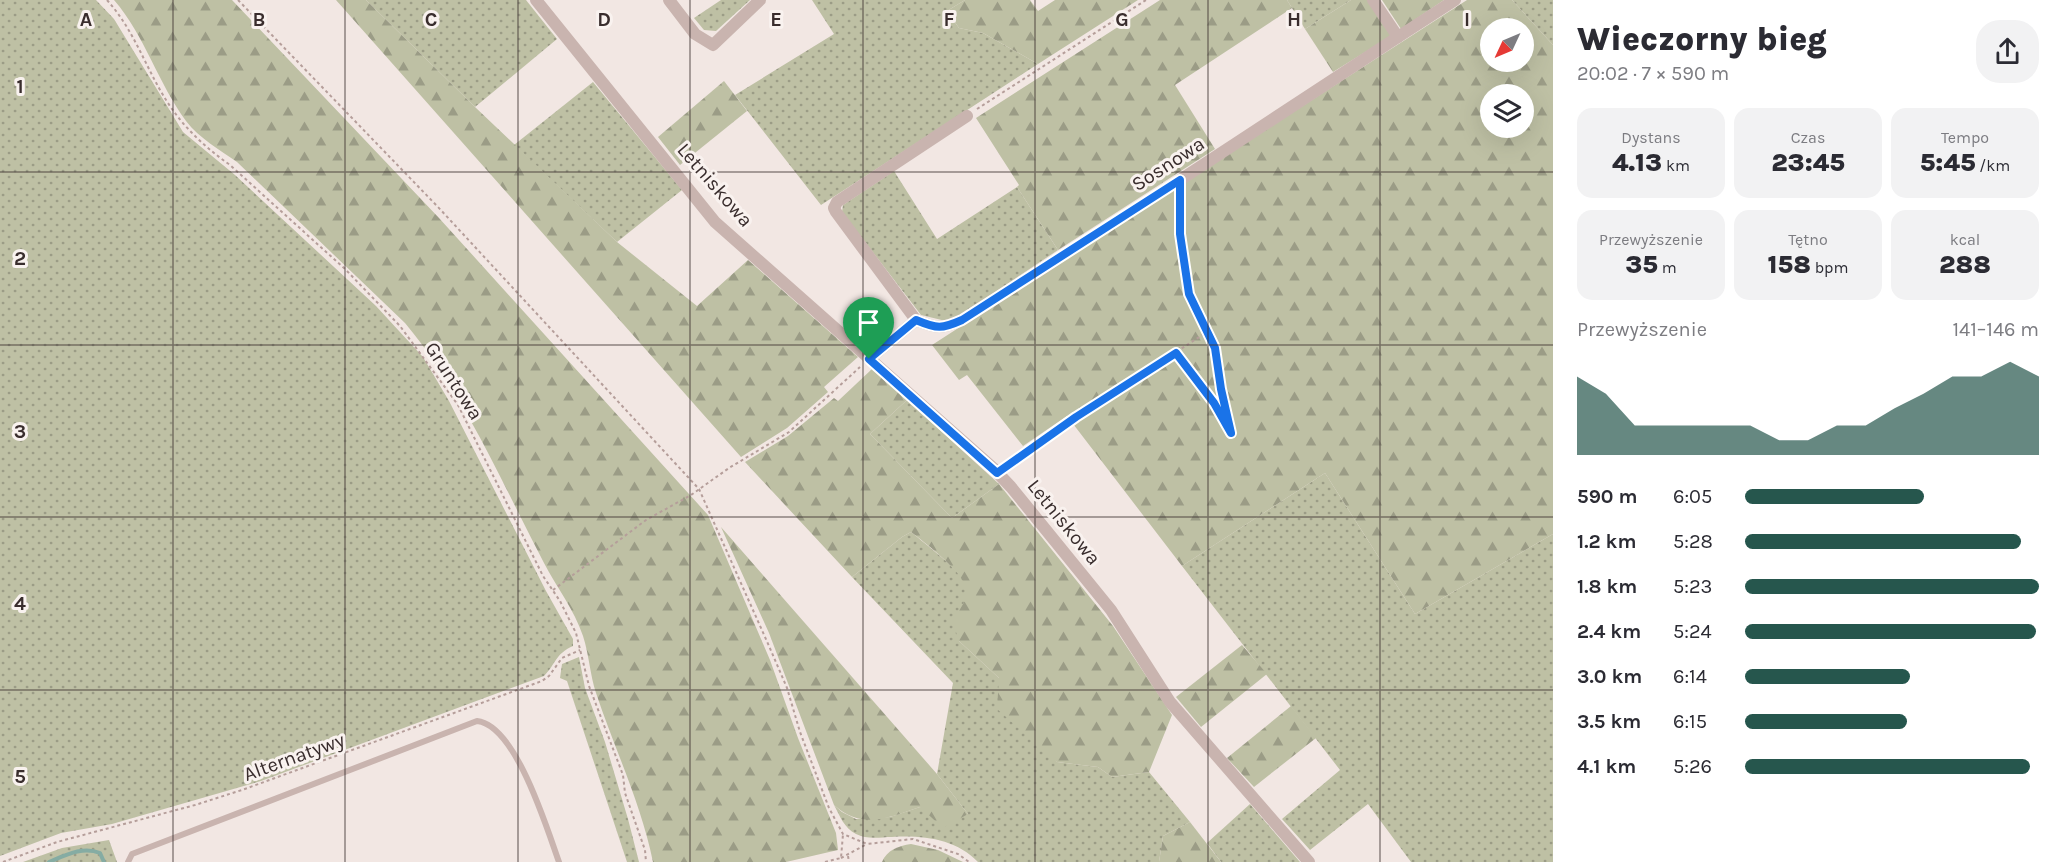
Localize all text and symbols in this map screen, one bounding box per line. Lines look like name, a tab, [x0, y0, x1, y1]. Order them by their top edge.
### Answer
text: A	[80, 8, 93, 31]
text: B	[253, 8, 265, 31]
text: C	[425, 8, 437, 31]
text: D	[597, 8, 611, 31]
text: E	[770, 8, 782, 31]
text: F	[944, 8, 955, 31]
text: G	[1115, 8, 1129, 31]
text: H	[1287, 8, 1301, 31]
text: I	[1464, 8, 1470, 31]
north arrow	[1480, 18, 1534, 72]
map controls	[1480, 18, 1534, 138]
text: Wieczorny bieg	[1577, 20, 1827, 58]
button: share	[1976, 20, 2039, 83]
text: 20:02 · 7 × 590 m	[1577, 62, 1729, 85]
text: 1	[16, 75, 24, 98]
button: layers	[1480, 84, 1534, 138]
text: Dystans	[1621, 128, 1681, 147]
text: Czas	[1791, 128, 1825, 147]
text: Tempo	[1941, 128, 1989, 147]
street label: Sosnowa	[1127, 132, 1209, 196]
street label: Letniskowa	[672, 138, 758, 232]
text: 4.13	[1612, 147, 1662, 178]
text: 23:45	[1771, 147, 1845, 178]
text: 5:45	[1920, 147, 1976, 178]
text: km	[1662, 156, 1690, 175]
text: /km	[1976, 156, 2010, 175]
text: Przewyższenie	[1599, 230, 1703, 249]
text: Tętno	[1788, 230, 1828, 249]
text: kcal	[1950, 230, 1980, 249]
text: 2	[14, 247, 26, 270]
text: 35	[1625, 249, 1658, 280]
text: 158	[1768, 249, 1811, 280]
text: 288	[1939, 249, 1991, 280]
text: m	[1658, 258, 1677, 277]
text: bpm	[1811, 258, 1848, 277]
pin	[843, 297, 894, 359]
icon: arrive	[852, 306, 885, 339]
text: Przewyższenie	[1577, 318, 1707, 341]
text: 141–146 m	[1952, 318, 2039, 341]
street label: Gruntowa	[420, 338, 488, 424]
text: 3	[14, 420, 26, 443]
street label: Letniskowa	[1023, 475, 1105, 569]
text: 590 m	[1577, 485, 1638, 508]
text: 6:05	[1673, 485, 1712, 508]
text: 1.2 km	[1577, 530, 1636, 553]
text: 5:28	[1673, 530, 1713, 553]
text: 1.8 km	[1577, 575, 1637, 598]
text: 5:23	[1673, 575, 1712, 598]
text: 4	[14, 592, 26, 615]
text: 2.4 km	[1577, 620, 1641, 643]
text: 5:24	[1673, 620, 1712, 643]
text: 3.0 km	[1577, 665, 1642, 688]
text: 6:14	[1673, 665, 1707, 688]
text: 3.5 km	[1577, 710, 1641, 733]
text: 6:15	[1673, 710, 1707, 733]
street label: Alternatywy	[240, 728, 348, 786]
text: 4.1 km	[1577, 755, 1636, 778]
text: 5:26	[1673, 755, 1712, 778]
text: 5	[14, 765, 26, 788]

